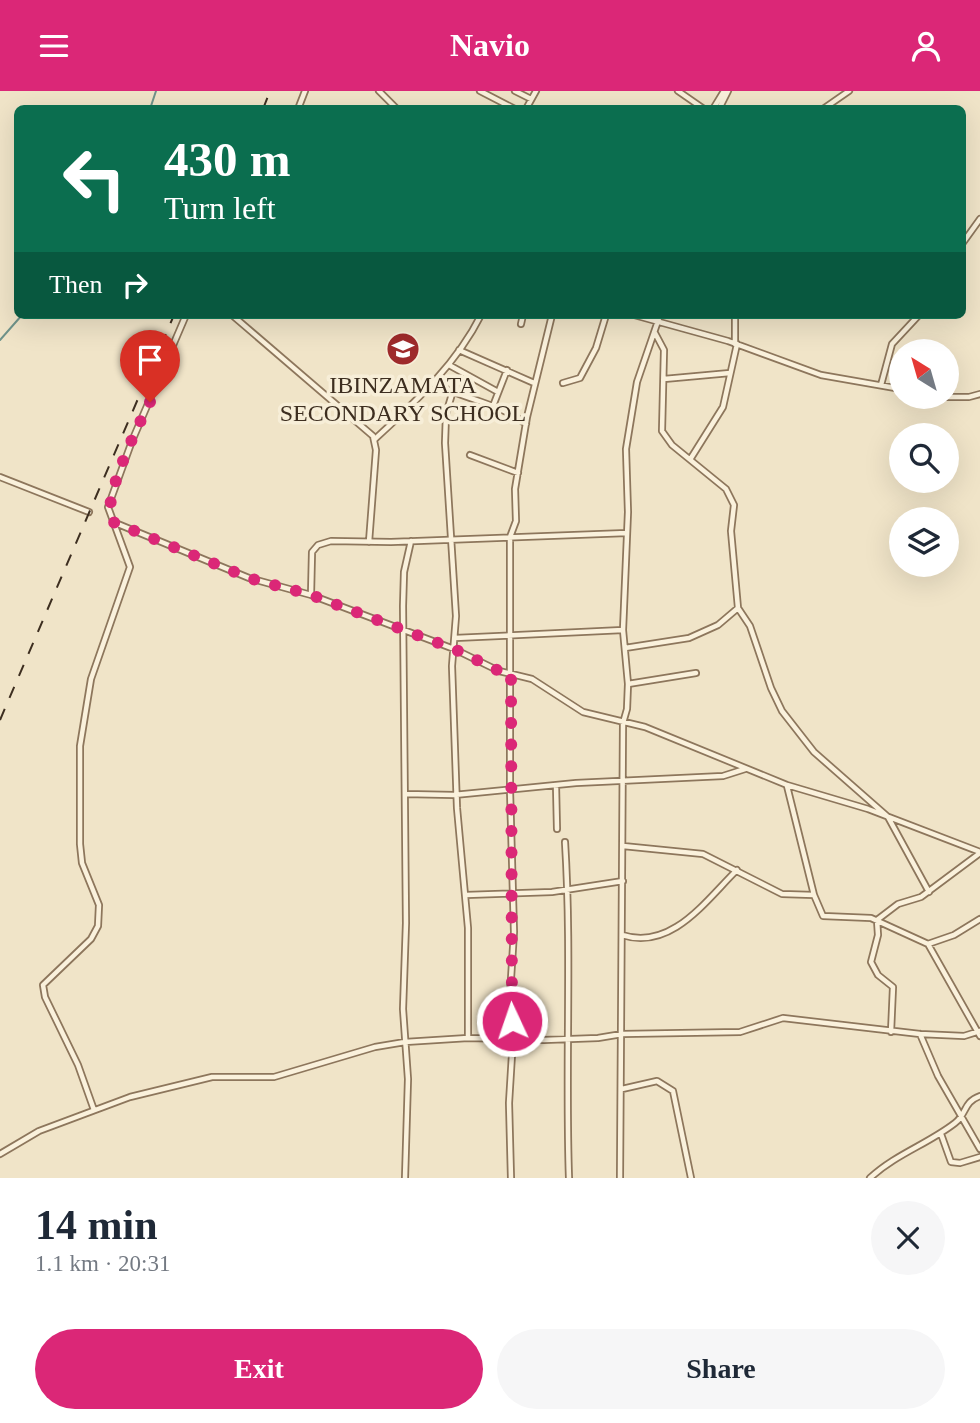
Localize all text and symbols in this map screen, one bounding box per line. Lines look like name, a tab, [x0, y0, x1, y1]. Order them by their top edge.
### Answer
icon: menu	[35, 27, 73, 65]
text: Navio	[450, 27, 530, 63]
icon: person	[907, 27, 945, 65]
text: 430 m	[164, 132, 291, 187]
icon: left	[49, 133, 140, 224]
text: Turn left	[164, 190, 276, 226]
icon: right	[116, 266, 154, 304]
text: Then	[49, 270, 102, 299]
pin	[120, 330, 180, 402]
school or university icon: IBINZAMATA SECONDARY SCHOOL	[384, 330, 422, 368]
north arrow	[889, 339, 959, 409]
map controls	[889, 339, 959, 577]
icon: arrive	[131, 341, 169, 379]
place label: IBINZAMATA SECONDARY SCHOOL	[280, 372, 526, 426]
button: search	[889, 423, 959, 493]
button: layers	[889, 507, 959, 577]
position arrow	[475, 984, 549, 1058]
button: close	[871, 1201, 945, 1275]
text: 14 min	[35, 1202, 158, 1248]
text: 1.1 km · 20:31	[35, 1251, 170, 1276]
button: Exit	[35, 1329, 483, 1409]
button: Share	[497, 1329, 945, 1409]

